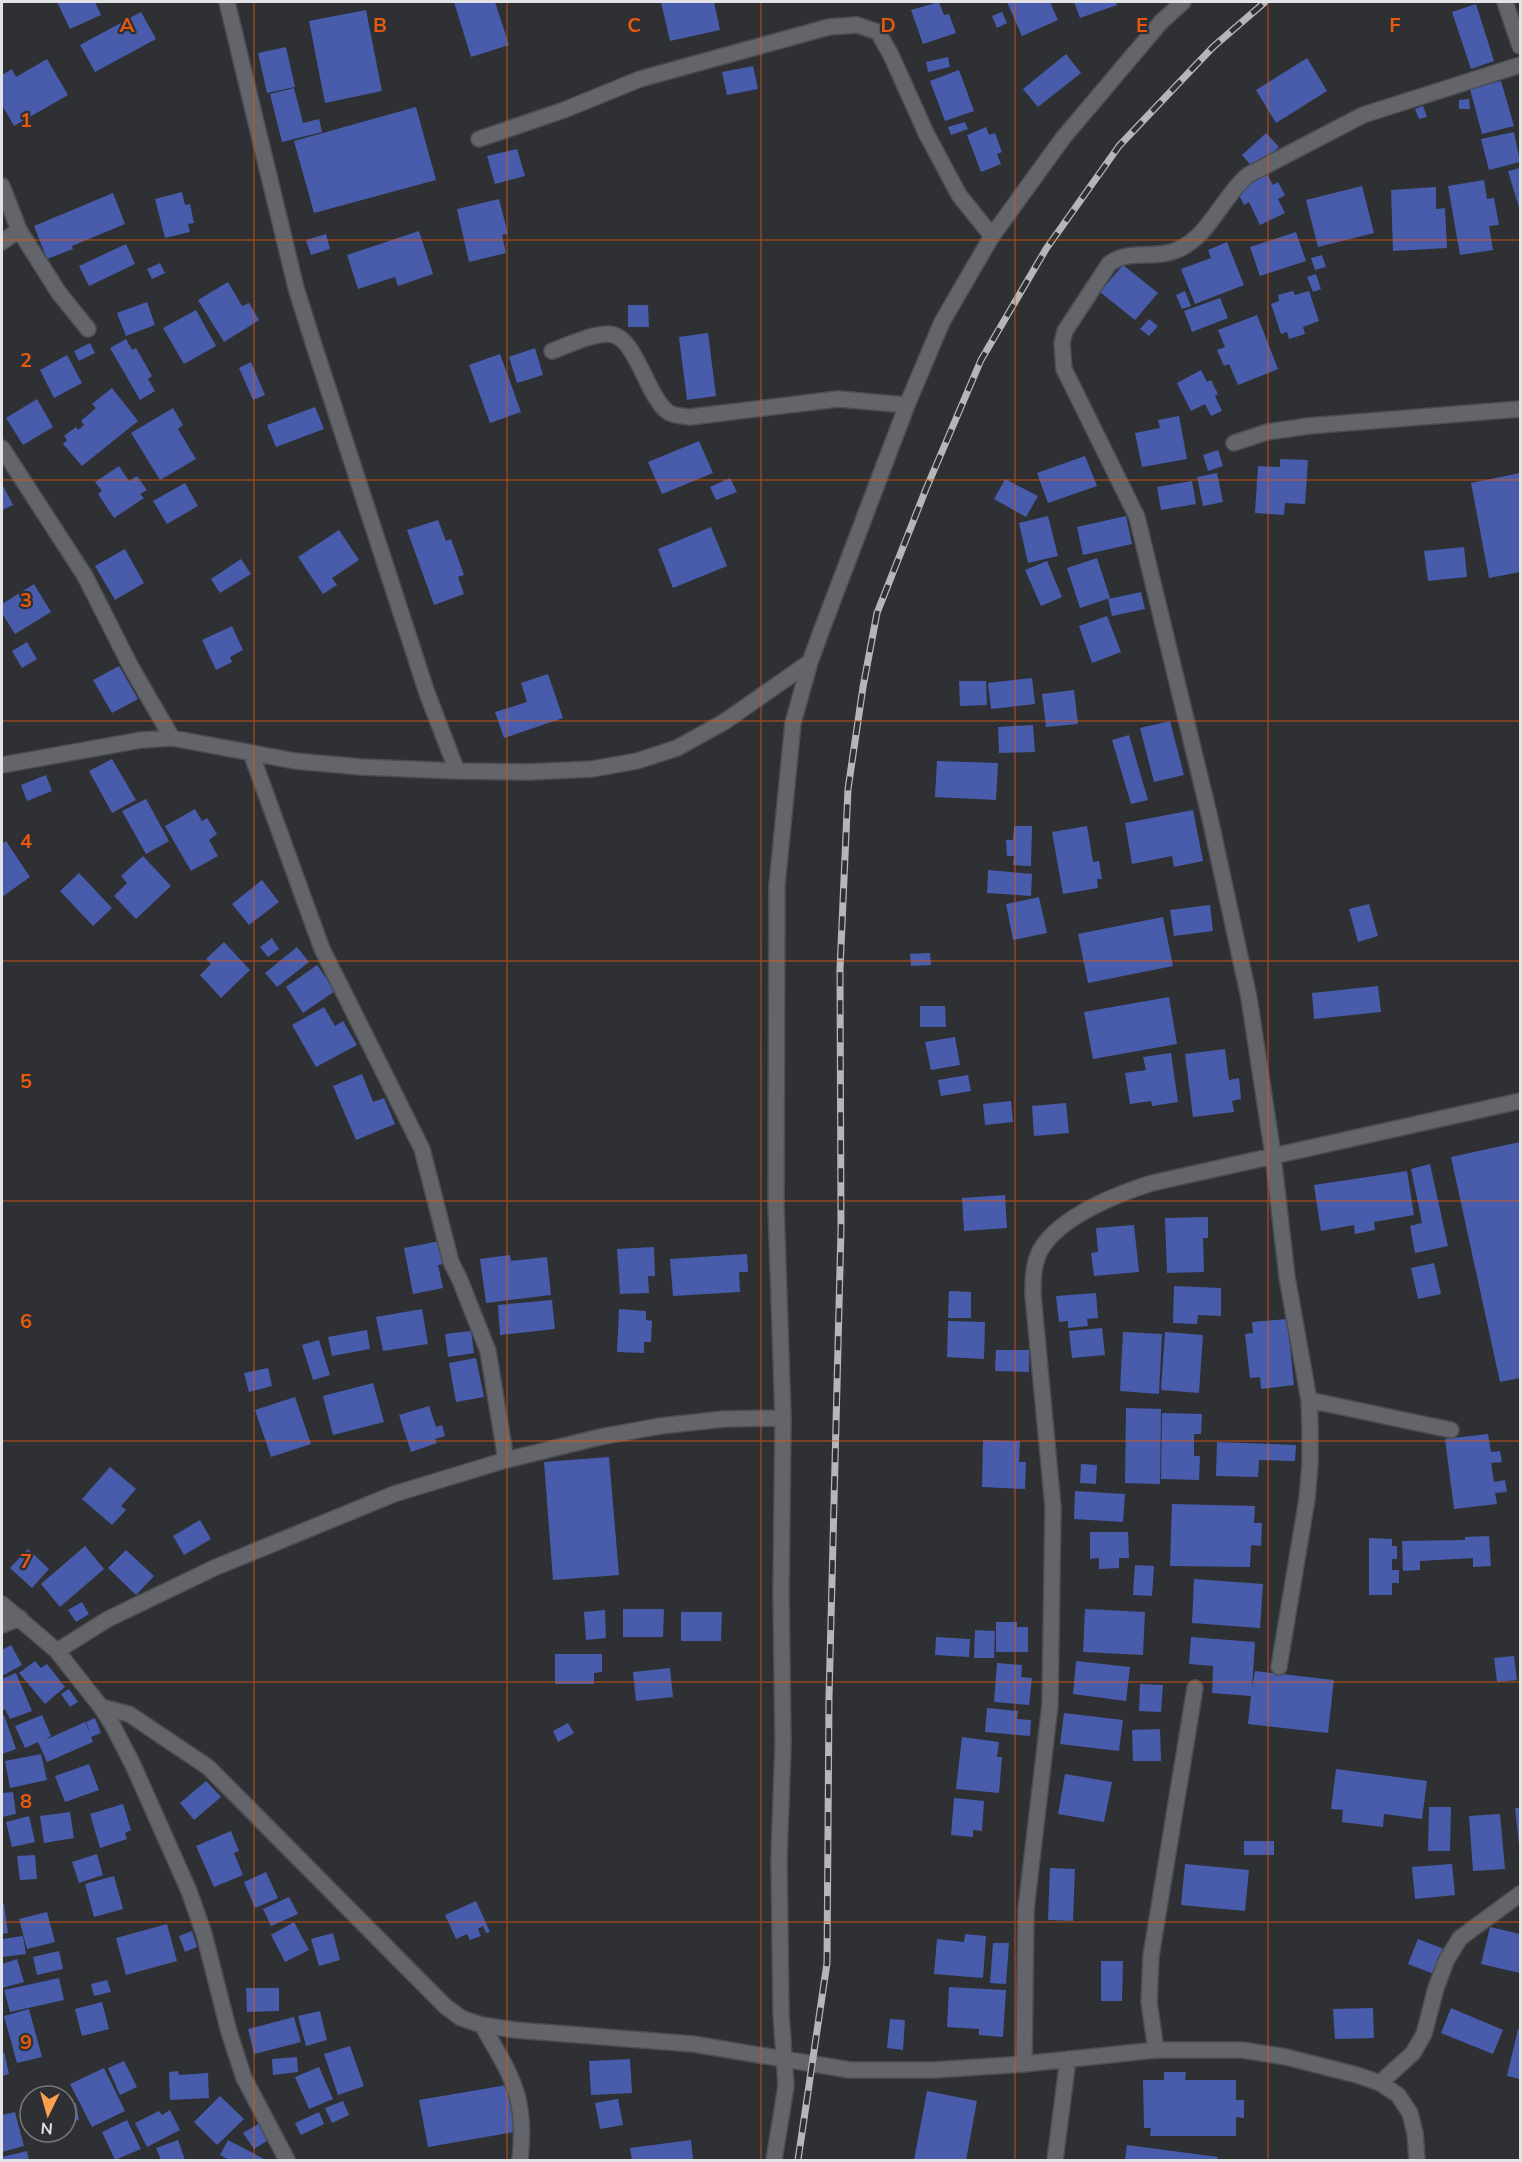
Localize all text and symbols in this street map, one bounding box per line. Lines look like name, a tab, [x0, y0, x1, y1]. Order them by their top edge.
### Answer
text: A	[120, 12, 135, 37]
text: B	[373, 12, 387, 37]
text: C	[627, 12, 641, 37]
text: D	[880, 12, 896, 37]
text: E	[1136, 12, 1148, 37]
text: F	[1389, 12, 1401, 37]
text: 1	[20, 107, 32, 132]
text: 2	[20, 347, 32, 372]
text: 3	[20, 587, 32, 612]
text: 4	[20, 828, 32, 853]
text: 5	[20, 1068, 32, 1093]
text: 6	[20, 1308, 32, 1333]
text: 7	[20, 1548, 32, 1573]
text: 8	[20, 1788, 32, 1813]
text: 9	[20, 2029, 32, 2054]
north arrow	[18, 2084, 78, 2144]
text: N	[40, 2118, 54, 2139]

